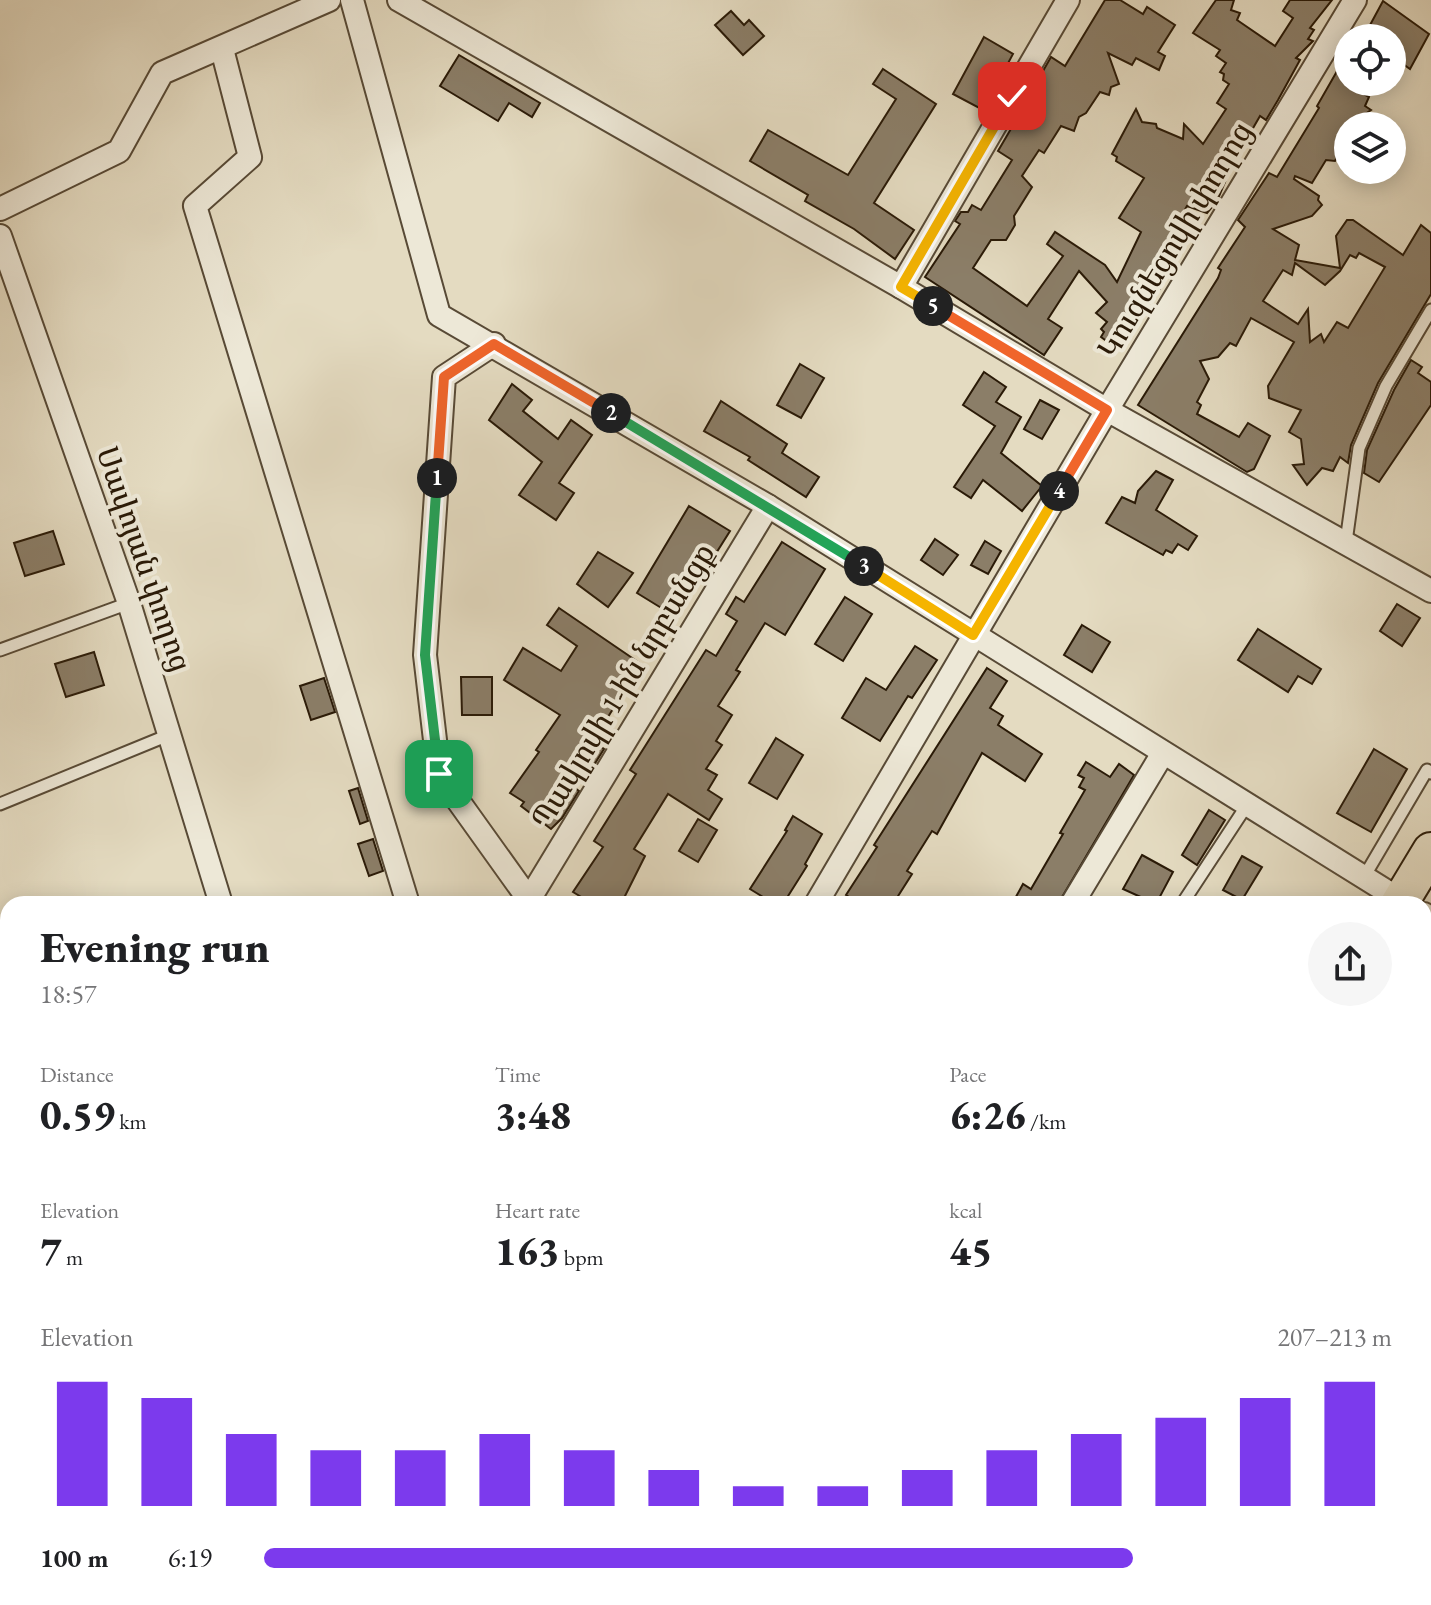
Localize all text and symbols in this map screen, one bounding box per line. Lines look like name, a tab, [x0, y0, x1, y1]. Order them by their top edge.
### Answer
map controls	[1334, 24, 1406, 184]
button: locate	[1334, 24, 1406, 96]
pin	[978, 62, 1046, 130]
icon: check	[990, 74, 1034, 118]
button: layers	[1334, 112, 1406, 184]
street label: Կուզնեցովի փողոց	[1089, 114, 1261, 365]
pin: 5	[913, 286, 953, 326]
text: 5	[927, 291, 939, 320]
pin: 2	[591, 393, 631, 433]
text: 2	[605, 398, 617, 427]
street label: Սավոյան փողոց	[88, 441, 201, 677]
pin: 1	[417, 458, 457, 498]
text: 1	[431, 463, 443, 492]
pin: 4	[1039, 471, 1079, 511]
text: 4	[1053, 476, 1065, 505]
street label: Պավլովի 1-ին նրբանցք	[522, 536, 723, 836]
pin: 3	[844, 546, 884, 586]
text: 3	[858, 551, 870, 580]
pin	[405, 740, 473, 808]
icon: arrive	[417, 752, 461, 796]
text: Evening run	[40, 918, 270, 975]
button: share	[1308, 922, 1392, 1006]
text: 18:57	[40, 977, 96, 1011]
text: Distance	[40, 1060, 113, 1089]
text: Time	[495, 1060, 540, 1089]
text: Pace	[949, 1060, 986, 1089]
text: 0.59	[40, 1089, 115, 1141]
text: 3:48	[495, 1089, 571, 1141]
text: 6:26	[949, 1089, 1026, 1141]
text: km	[115, 1107, 147, 1136]
text: /km	[1026, 1107, 1066, 1136]
text: Elevation	[40, 1196, 119, 1225]
text: Heart rate	[495, 1196, 580, 1225]
text: kcal	[949, 1196, 982, 1225]
text: 7	[40, 1225, 62, 1277]
text: 163	[495, 1225, 559, 1277]
text: 45	[949, 1225, 993, 1277]
text: m	[62, 1243, 83, 1272]
text: bpm	[559, 1243, 604, 1272]
text: Elevation	[40, 1320, 134, 1354]
text: 207–213 m	[1277, 1320, 1392, 1354]
text: 100 m	[40, 1541, 108, 1575]
text: 6:19	[168, 1541, 212, 1575]

